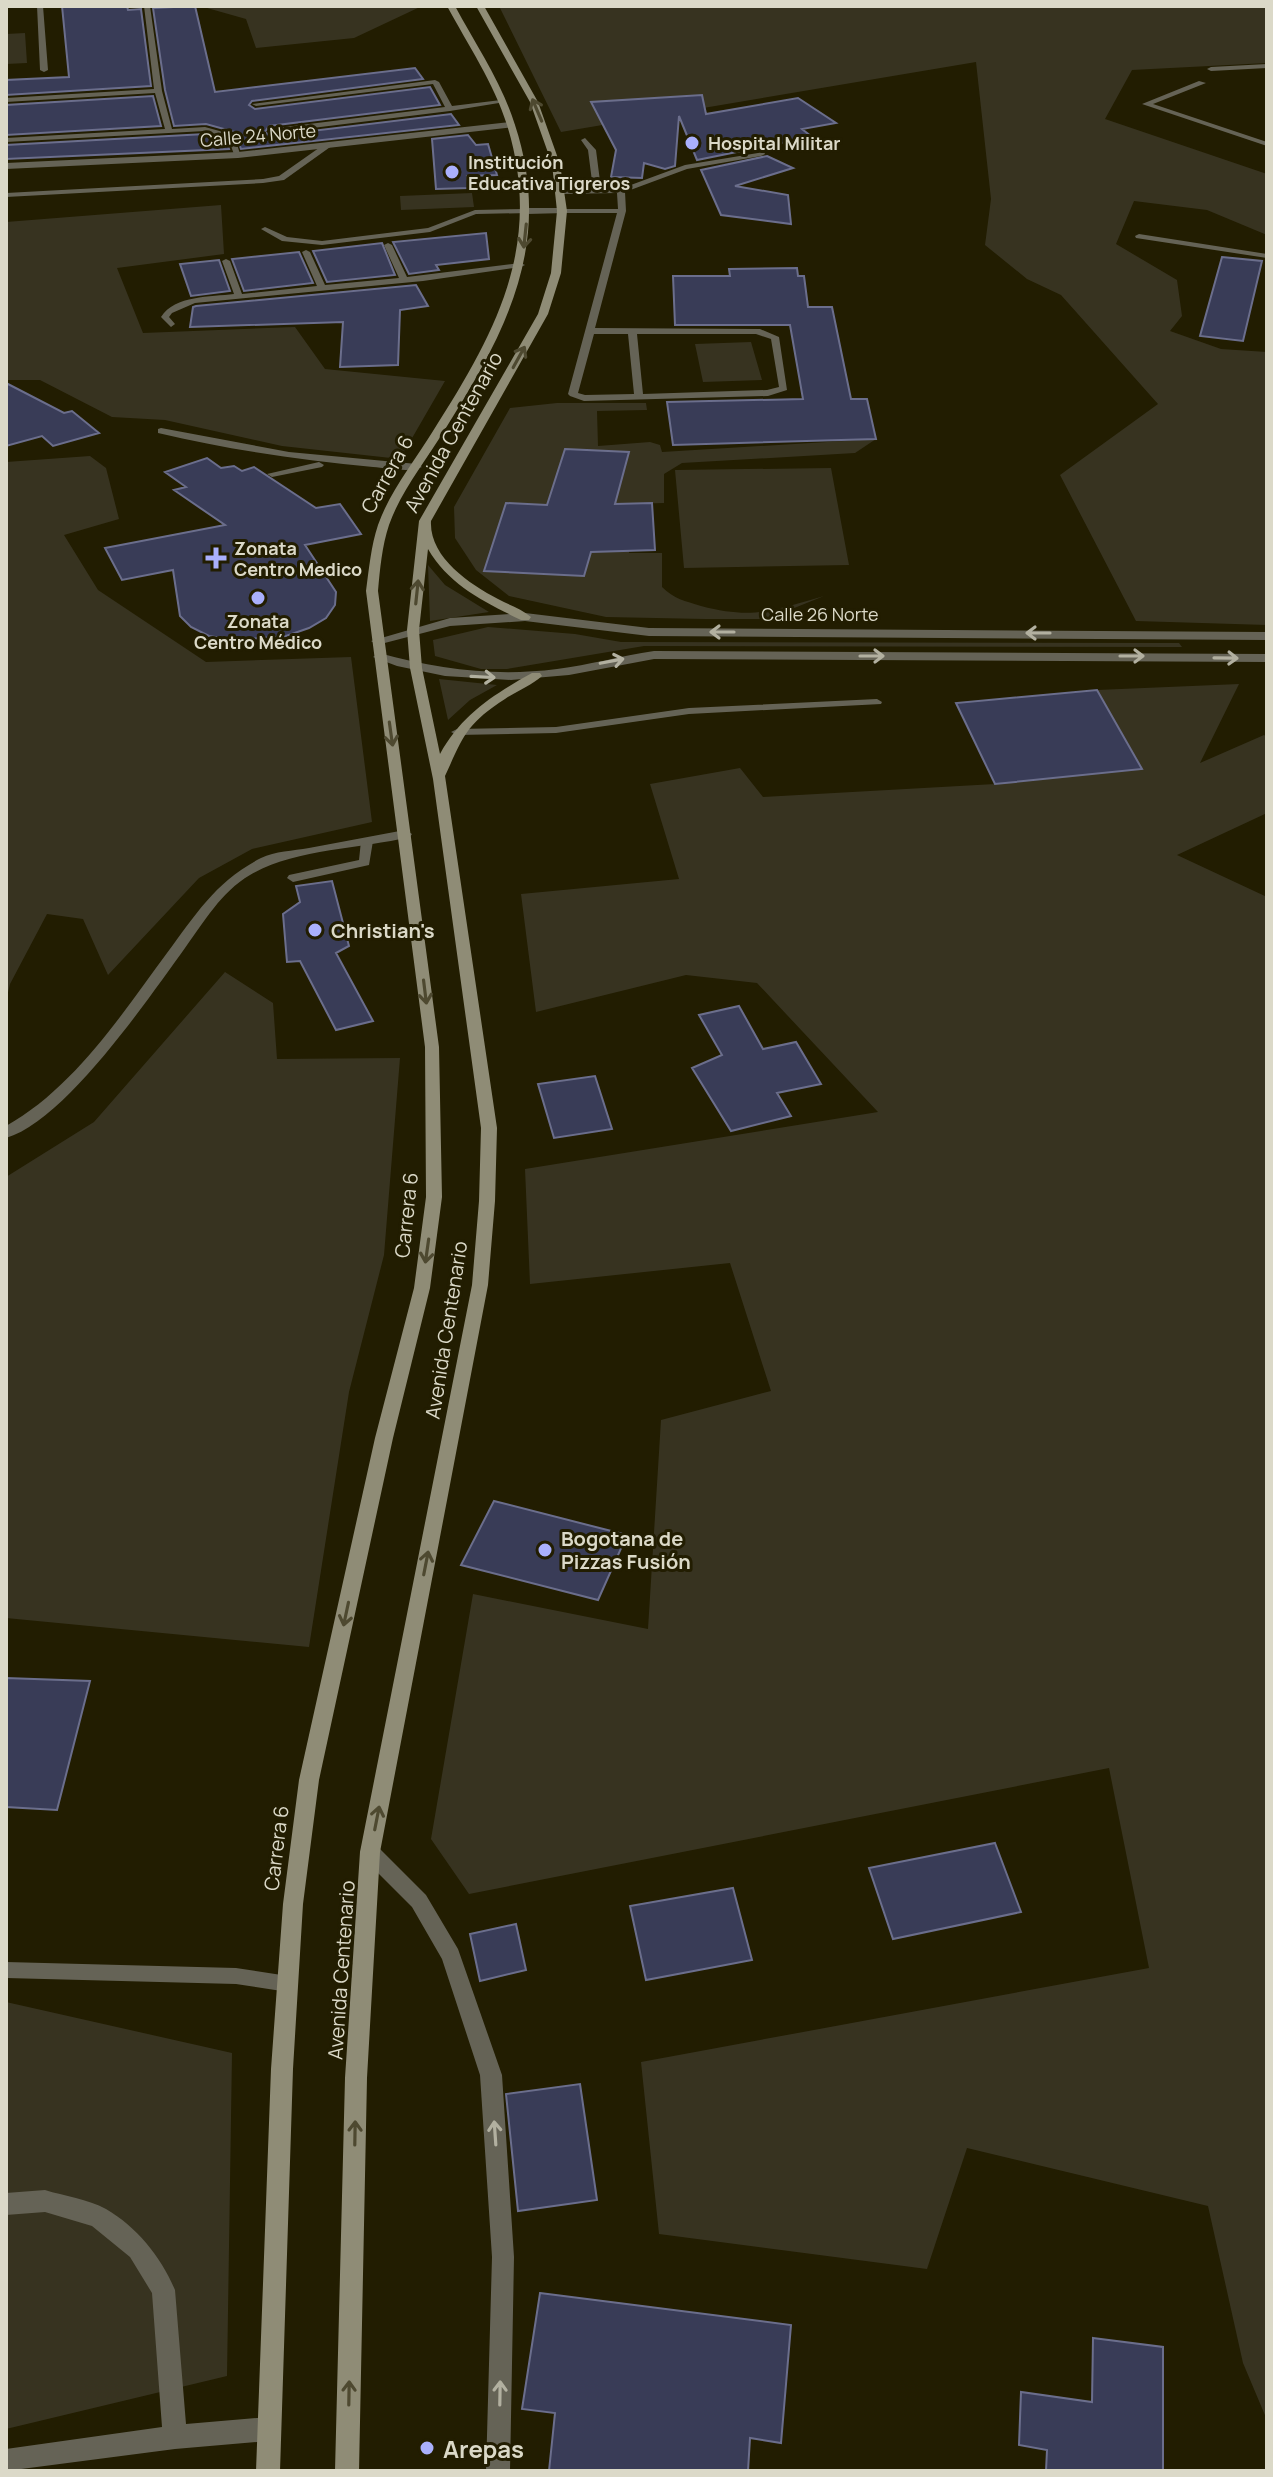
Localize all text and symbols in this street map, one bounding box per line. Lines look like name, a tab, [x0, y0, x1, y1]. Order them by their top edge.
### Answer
one-way arrow	[529, 98, 543, 123]
street label: Calle 24 Norte	[199, 118, 317, 152]
place label: Hospital Militar	[708, 131, 840, 155]
marker: Hospital Militar	[683, 134, 701, 152]
place label: Institución Educativa Tigreros	[468, 150, 630, 195]
marker: Institución Educativa Tigreros	[443, 163, 461, 181]
one-way arrow	[517, 222, 532, 249]
one-way arrow	[512, 346, 527, 370]
street label: Avenida Centenario	[398, 347, 508, 517]
street label: Carrera 6	[354, 430, 420, 518]
place label: Zonata Centro Medico	[234, 536, 362, 581]
marker: Zonata Centro Medico	[205, 547, 227, 569]
one-way arrow	[410, 579, 425, 606]
marker: Zonata Centro Médico	[249, 589, 267, 607]
street label: Calle 26 Norte	[761, 602, 879, 626]
place label: Zonata Centro Médico	[194, 609, 322, 654]
one-way arrow	[709, 624, 736, 640]
one-way arrow	[1025, 625, 1052, 641]
one-way arrow	[858, 648, 885, 664]
one-way arrow	[1118, 648, 1145, 664]
one-way arrow	[1212, 650, 1239, 665]
one-way arrow	[599, 653, 624, 668]
one-way arrow	[469, 670, 496, 685]
one-way arrow	[384, 721, 399, 746]
place label: Christian's	[331, 917, 435, 944]
marker: Christian's	[306, 921, 324, 939]
one-way arrow	[418, 978, 433, 1005]
street label: Carrera 6	[388, 1171, 424, 1259]
one-way arrow	[419, 1238, 434, 1263]
street label: Avenida Centenario	[419, 1239, 473, 1421]
place label: Bogotana de Pizzas Fusión	[561, 1525, 691, 1575]
marker: Bogotana de Pizzas Fusión	[536, 1541, 554, 1559]
one-way arrow	[420, 1551, 435, 1576]
one-way arrow	[338, 1600, 353, 1626]
street label: Carrera 6	[257, 1804, 295, 1892]
one-way arrow	[370, 1806, 385, 1831]
street label: Avenida Centenario	[321, 1879, 361, 2061]
one-way arrow	[347, 2120, 362, 2147]
one-way arrow	[487, 2120, 502, 2147]
one-way arrow	[341, 2380, 357, 2407]
one-way arrow	[492, 2380, 508, 2407]
place label: Arepas	[443, 2432, 524, 2465]
marker: Arepas	[418, 2439, 436, 2457]

